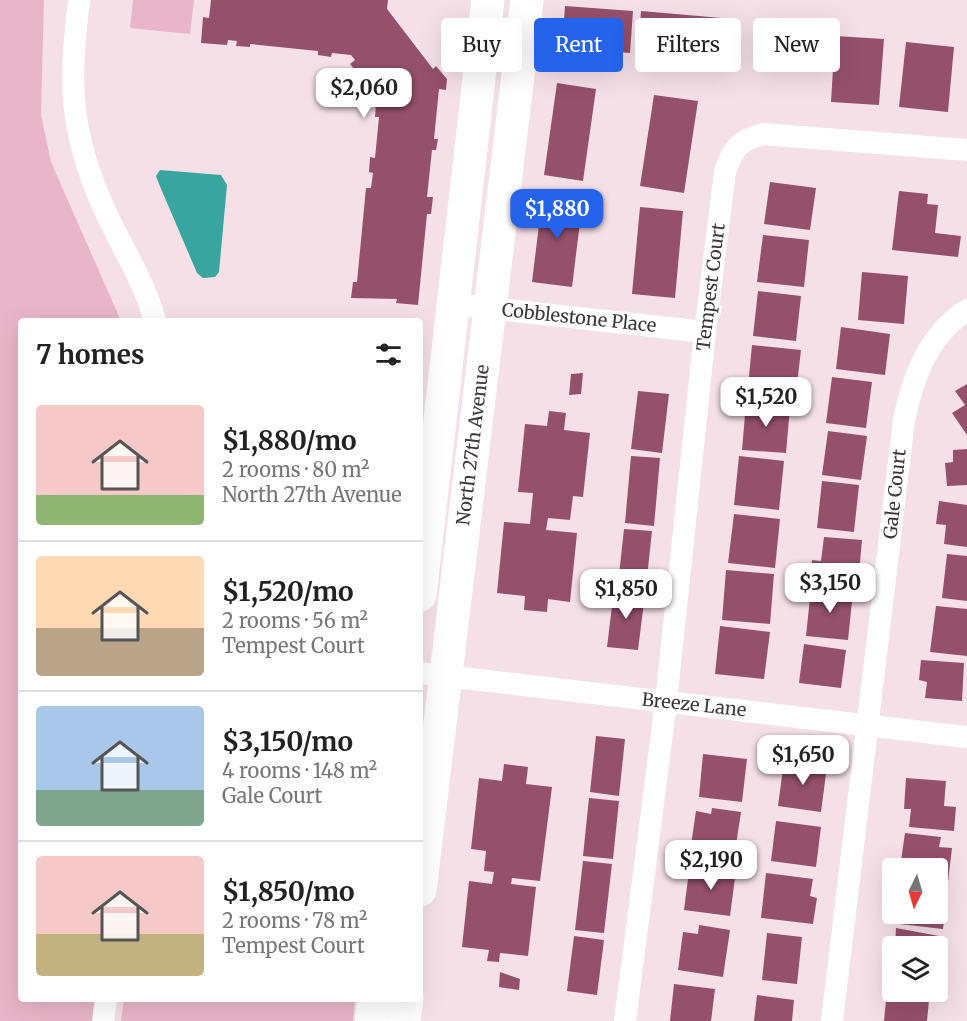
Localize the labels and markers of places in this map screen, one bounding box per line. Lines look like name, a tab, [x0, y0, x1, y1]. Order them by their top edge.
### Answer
pin: $2,060	[315, 68, 413, 119]
pin: $1,880	[508, 189, 606, 240]
pin: $1,520	[717, 377, 815, 428]
pin: $3,150	[781, 563, 879, 614]
pin: $1,850	[577, 569, 675, 620]
pin: $1,650	[754, 735, 852, 786]
pin: $2,190	[662, 840, 760, 891]

